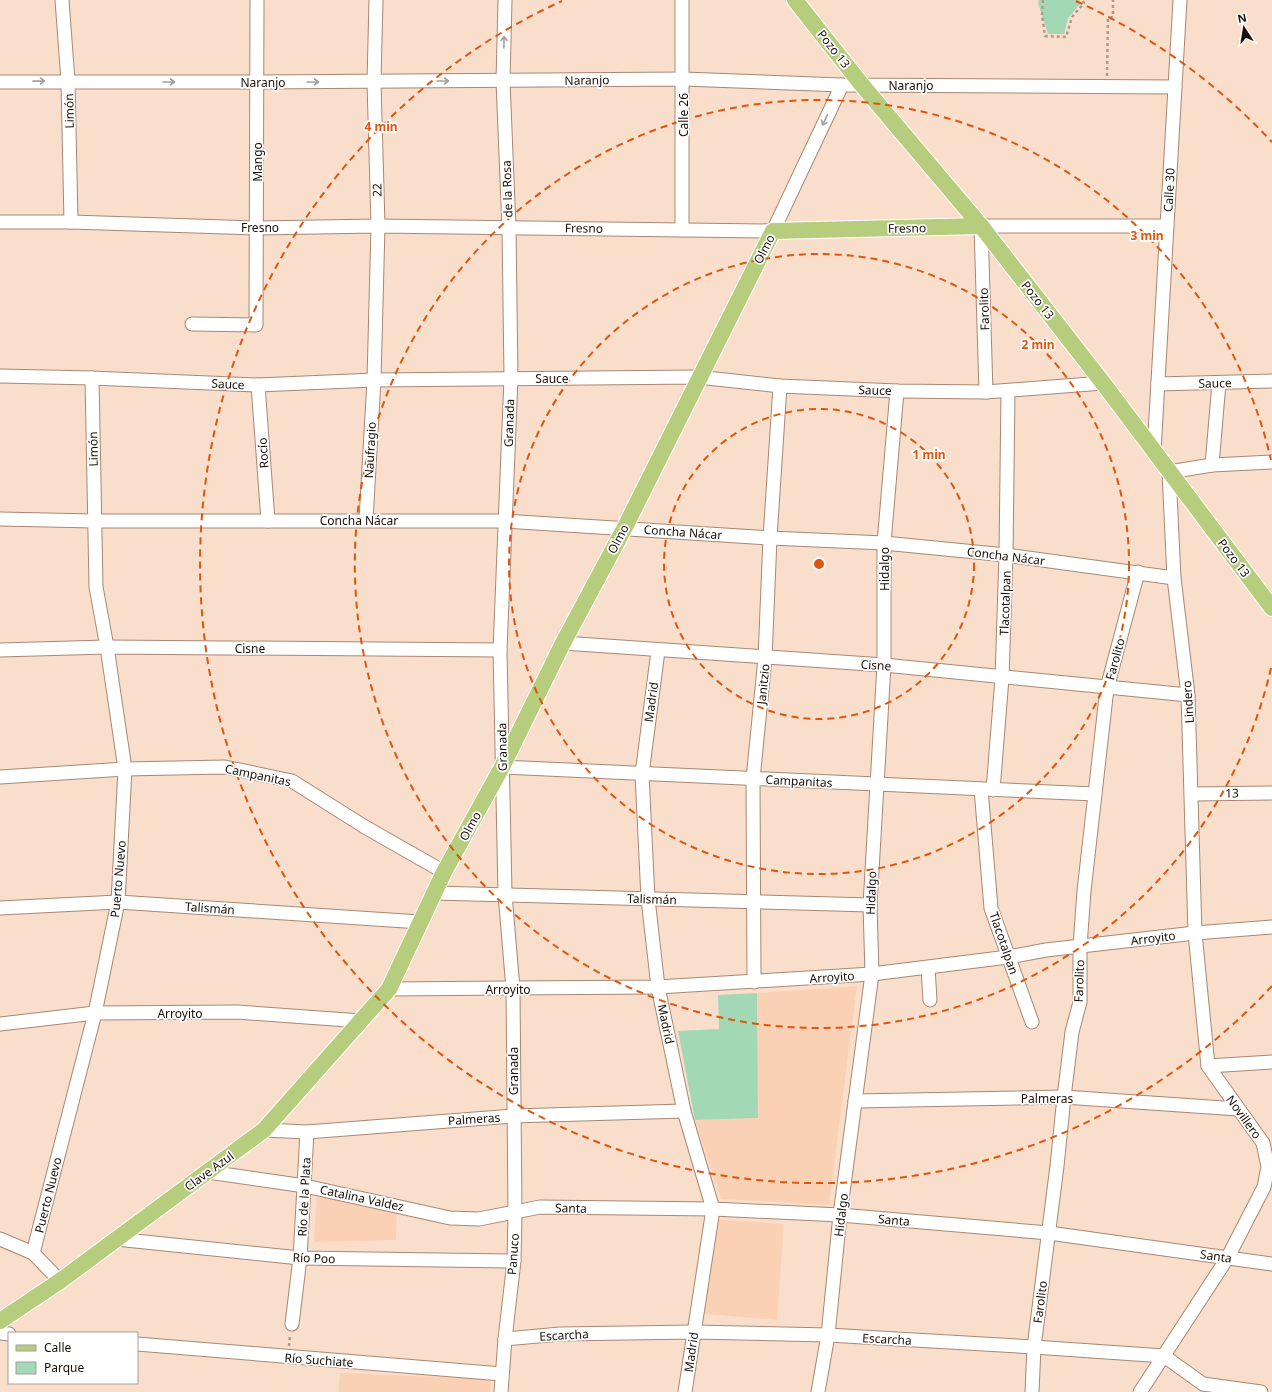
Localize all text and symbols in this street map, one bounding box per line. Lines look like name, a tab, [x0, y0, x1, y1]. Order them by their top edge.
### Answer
north arrow	[1224, 8, 1264, 48]
text: N	[1236, 9, 1248, 26]
street label: Pozo 13	[814, 26, 854, 72]
one-way arrow	[500, 36, 508, 49]
street label: Naranjo	[564, 71, 610, 89]
street label: Naranjo	[240, 74, 286, 91]
one-way arrow	[32, 77, 45, 85]
street label: Naranjo	[888, 77, 934, 94]
one-way arrow	[162, 78, 175, 86]
one-way arrow	[306, 78, 319, 86]
one-way arrow	[436, 78, 449, 85]
street label: Limón	[60, 93, 78, 129]
street label: Calle 26	[675, 93, 692, 137]
one-way arrow	[821, 114, 828, 126]
text: 4 min	[364, 118, 398, 135]
street label: Mango	[249, 142, 266, 182]
street label: de la Rosa	[498, 160, 516, 218]
street label: Calle 30	[1159, 167, 1179, 212]
street label: 22	[368, 183, 386, 197]
street label: Fresno	[241, 219, 279, 236]
street label: Fresno	[565, 219, 603, 237]
street label: Fresno	[888, 219, 926, 237]
text: 3 min	[1130, 227, 1164, 244]
street label: Olmo	[749, 231, 779, 267]
street label: Pozo 13	[1018, 277, 1058, 323]
street label: Farolito	[975, 287, 993, 331]
text: 2 min	[1021, 336, 1055, 353]
street label: Sauce	[535, 370, 569, 387]
street label: Sauce	[1198, 374, 1232, 392]
street label: Sauce	[211, 375, 245, 393]
street label: Sauce	[858, 381, 892, 399]
street label: Granada	[500, 398, 518, 448]
street label: Naufragio	[360, 421, 380, 479]
street label: Limón	[84, 431, 102, 467]
street label: Rocío	[253, 437, 273, 469]
text: 1 min	[912, 446, 946, 463]
street label: Concha Nácar	[320, 512, 398, 529]
street label: Olmo	[603, 521, 633, 557]
street label: Concha Nácar	[643, 521, 723, 543]
street label: Pozo 13	[1214, 535, 1254, 581]
street label: Concha Nácar	[966, 543, 1046, 569]
street label: Hidalgo	[876, 547, 893, 591]
centre of rings	[812, 557, 826, 571]
street label: Tlacotalpan	[995, 570, 1015, 636]
street label: Farolito	[1101, 636, 1129, 682]
street label: Cisne	[235, 640, 266, 657]
street label: Cisne	[860, 655, 892, 675]
street label: Janitzio	[752, 663, 774, 706]
street label: Lindero	[1178, 680, 1198, 724]
street label: Madrid	[640, 681, 662, 723]
street label: Granada	[493, 723, 511, 771]
street label: Campanitas	[223, 760, 293, 790]
street label: Campanitas	[765, 771, 833, 791]
street label: 13	[1225, 784, 1239, 802]
street label: Olmo	[455, 808, 485, 844]
street label: Puerto Nuevo	[106, 840, 130, 918]
street label: Hidalgo	[862, 871, 880, 915]
street label: Talismán	[627, 890, 677, 908]
street label: Talismán	[185, 898, 235, 918]
street label: Tlacotalpan	[985, 909, 1023, 977]
street label: Arroyito	[1130, 927, 1176, 949]
street label: Farolito	[1070, 959, 1088, 1003]
street label: Arroyito	[809, 967, 855, 987]
street label: Arroyito	[485, 981, 531, 998]
street label: Madrid	[653, 1002, 679, 1046]
street label: Arroyito	[157, 1005, 203, 1022]
street label: Granada	[505, 1047, 522, 1095]
street label: Palmeras	[1021, 1090, 1073, 1107]
street label: Novillero	[1222, 1092, 1266, 1142]
street label: Palmeras	[447, 1109, 501, 1129]
street label: Clave Azul	[181, 1147, 237, 1195]
street label: Puerto Nuevo	[30, 1155, 66, 1235]
street label: Río de la Plata	[293, 1157, 315, 1237]
street label: Catalina Valdez	[319, 1181, 406, 1215]
street label: Hidalgo	[830, 1192, 852, 1238]
street label: Santa	[555, 1199, 587, 1217]
street label: Santa	[877, 1210, 911, 1230]
street label: Panuco	[503, 1233, 523, 1275]
street label: Santa	[1199, 1245, 1233, 1267]
street label: Río Poo	[292, 1249, 336, 1267]
street label: Farolito	[1029, 1280, 1051, 1324]
street label: Escarcha	[539, 1325, 589, 1345]
street label: Escarcha	[862, 1329, 912, 1349]
street label: Madrid	[680, 1331, 702, 1373]
legend	[8, 1332, 138, 1384]
text: Calle	[44, 1339, 72, 1356]
street label: Río Suchiate	[284, 1349, 354, 1371]
text: Parque	[44, 1359, 85, 1376]

